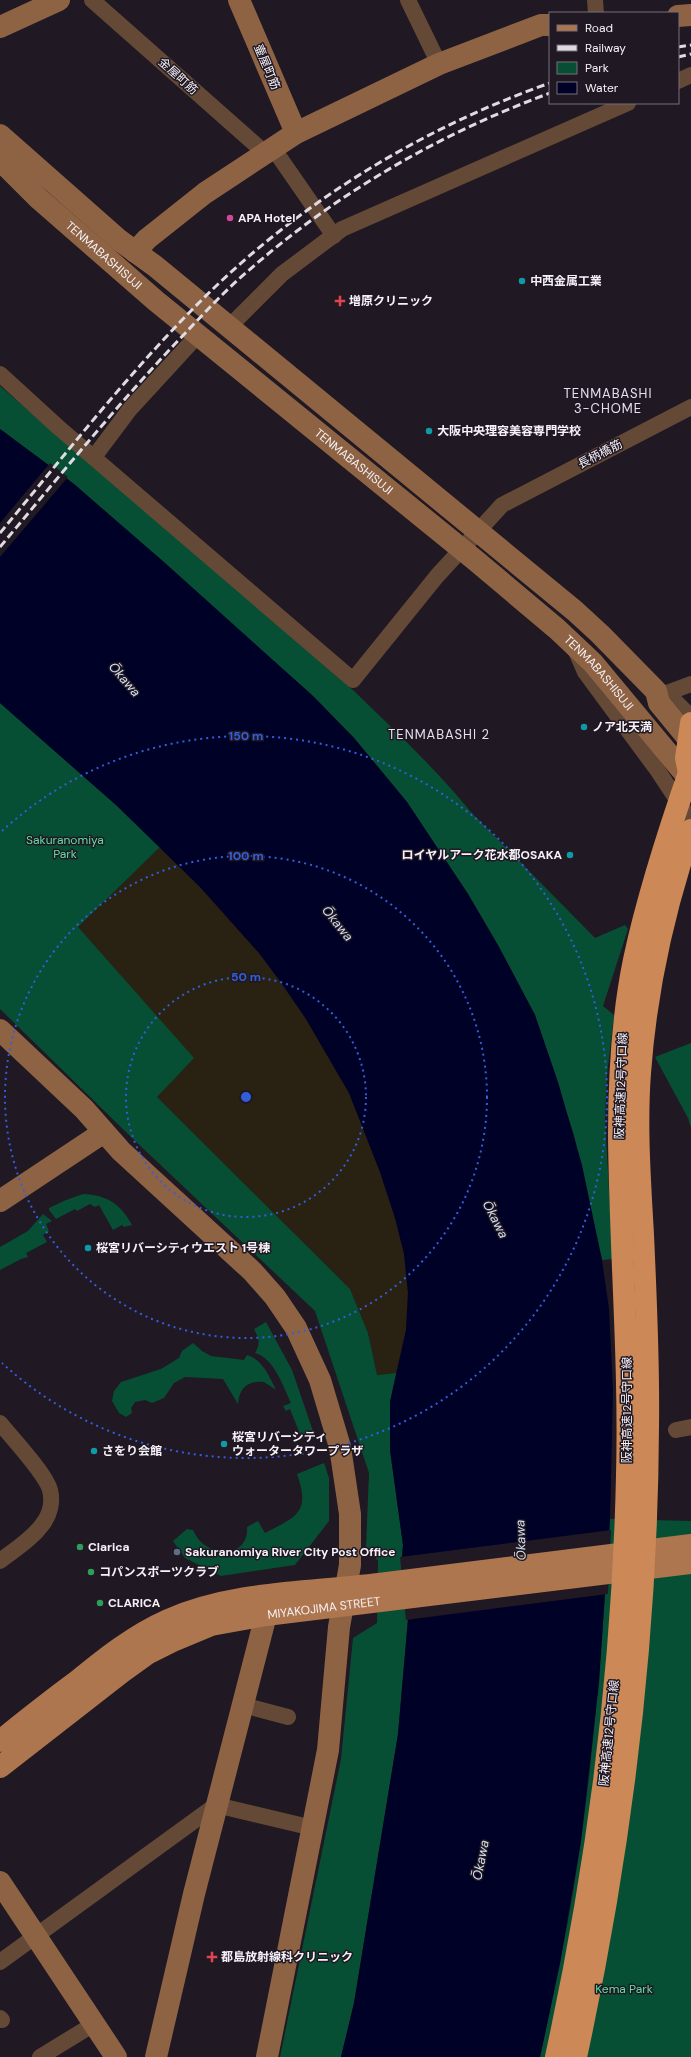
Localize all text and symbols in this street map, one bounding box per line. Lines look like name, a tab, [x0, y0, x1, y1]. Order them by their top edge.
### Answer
legend	[549, 12, 679, 104]
text: Road	[585, 20, 613, 36]
text: Railway	[585, 40, 626, 56]
street label: 壷屋町筋	[250, 42, 284, 92]
street label: 金屋町筋	[155, 54, 201, 98]
text: Park	[585, 60, 609, 76]
text: Water	[585, 80, 619, 96]
place label: APA Hotel	[238, 210, 295, 226]
marker: APA Hotel	[225, 213, 235, 223]
street label: TENMABASHISUJI	[62, 218, 145, 293]
place label: 中西金属工業	[530, 273, 602, 289]
marker: 中西金属工業	[517, 276, 527, 286]
place label: 増原クリニック	[349, 293, 433, 309]
marker: 増原クリニック	[334, 295, 346, 307]
district label: TENMABASHI 3-CHOME	[564, 385, 652, 417]
place label: 大阪中央理容美容専門学校	[437, 423, 581, 439]
street label: TENMABASHISUJI	[311, 425, 396, 498]
marker: 大阪中央理容美容専門学校	[424, 426, 434, 436]
street label: 長柄橋筋	[575, 436, 625, 472]
street label: TENMABASHISUJI	[560, 632, 637, 714]
water label: Ōkawa	[105, 658, 144, 700]
place label: ノア北天満	[592, 719, 652, 735]
marker: ノア北天満	[579, 722, 589, 732]
district label: TENMABASHI 2	[388, 726, 490, 743]
text: 150 m	[229, 728, 263, 744]
park label: Sakuranomiya Park	[26, 832, 104, 862]
place label: ロイヤルアーク花水都OSAKA	[402, 847, 562, 863]
text: 100 m	[228, 848, 264, 864]
marker: ロイヤルアーク花水都OSAKA	[565, 850, 575, 860]
water label: Ōkawa	[318, 902, 357, 944]
text: 50 m	[231, 969, 261, 985]
street label: 阪神高速12号守口線	[611, 1032, 631, 1140]
centre of rings	[239, 1090, 253, 1104]
water label: Ōkawa	[479, 1197, 512, 1241]
place label: 桜宮リバーシティウエスト 1号棟	[96, 1240, 270, 1256]
marker: 桜宮リバーシティウエスト 1号棟	[83, 1243, 93, 1253]
street label: 阪神高速12号守口線	[619, 1357, 635, 1463]
place label: 桜宮リバーシティ ウォータータワープラザ	[232, 1429, 363, 1459]
marker: 桜宮リバーシティ ウォータータワープラザ	[219, 1439, 229, 1449]
place label: さをり会館	[102, 1443, 162, 1459]
marker: さをり会館	[89, 1446, 99, 1456]
water label: Ōkawa	[511, 1519, 530, 1561]
place label: Clarica	[88, 1539, 130, 1555]
marker: Clarica	[75, 1542, 85, 1552]
place label: Sakuranomiya River City Post Office	[185, 1544, 395, 1560]
marker: Sakuranomiya River City Post Office	[172, 1547, 182, 1557]
place label: コパンスポーツクラブ	[99, 1564, 219, 1580]
marker: コパンスポーツクラブ	[86, 1567, 96, 1577]
street label: MIYAKOJIMA STREET	[266, 1593, 382, 1623]
place label: CLARICA	[108, 1595, 161, 1611]
marker: CLARICA	[95, 1598, 105, 1608]
street label: 阪神高速12号守口線	[595, 1679, 623, 1787]
water label: Ōkawa	[468, 1838, 493, 1882]
place label: 都島放射線科クリニック	[221, 1949, 353, 1965]
marker: 都島放射線科クリニック	[206, 1951, 218, 1963]
park label: Kema Park	[595, 1981, 653, 1997]

